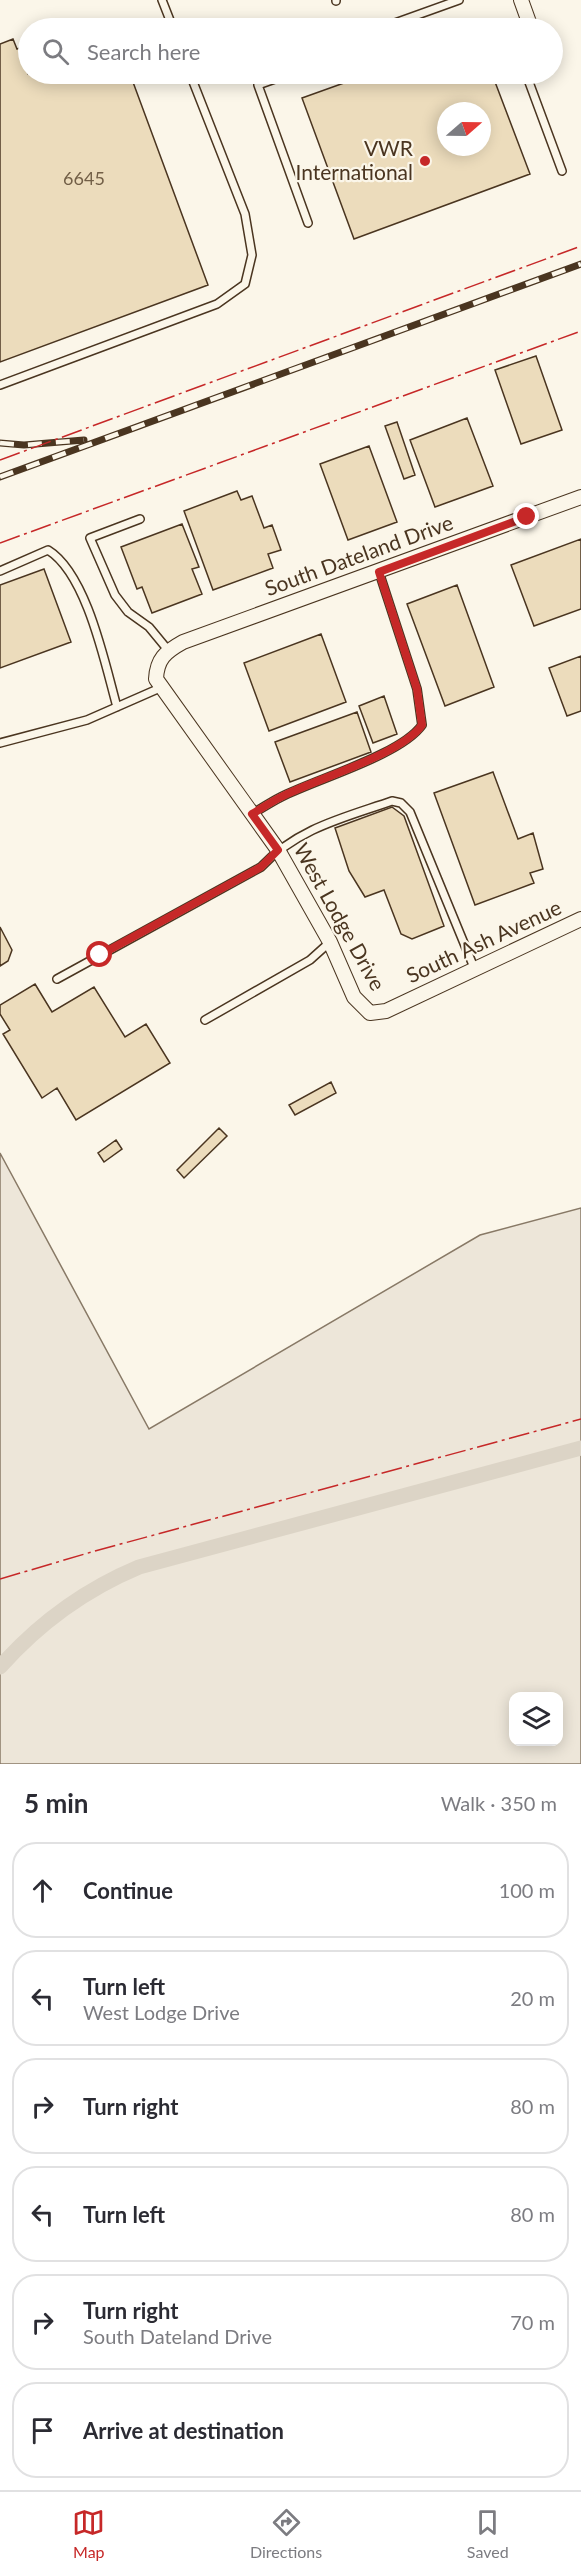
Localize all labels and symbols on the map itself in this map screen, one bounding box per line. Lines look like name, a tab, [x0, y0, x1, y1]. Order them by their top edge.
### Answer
north arrow	[437, 102, 491, 156]
place label: VWR International	[296, 135, 414, 184]
marker: VWR International	[418, 154, 432, 168]
house number: 6645	[63, 167, 105, 189]
route end	[513, 503, 539, 529]
street label: South Dateland Drive	[261, 509, 456, 600]
street label: West Lodge Drive	[289, 838, 391, 994]
street label: South Ash Avenue	[402, 894, 565, 987]
route start	[86, 941, 112, 967]

